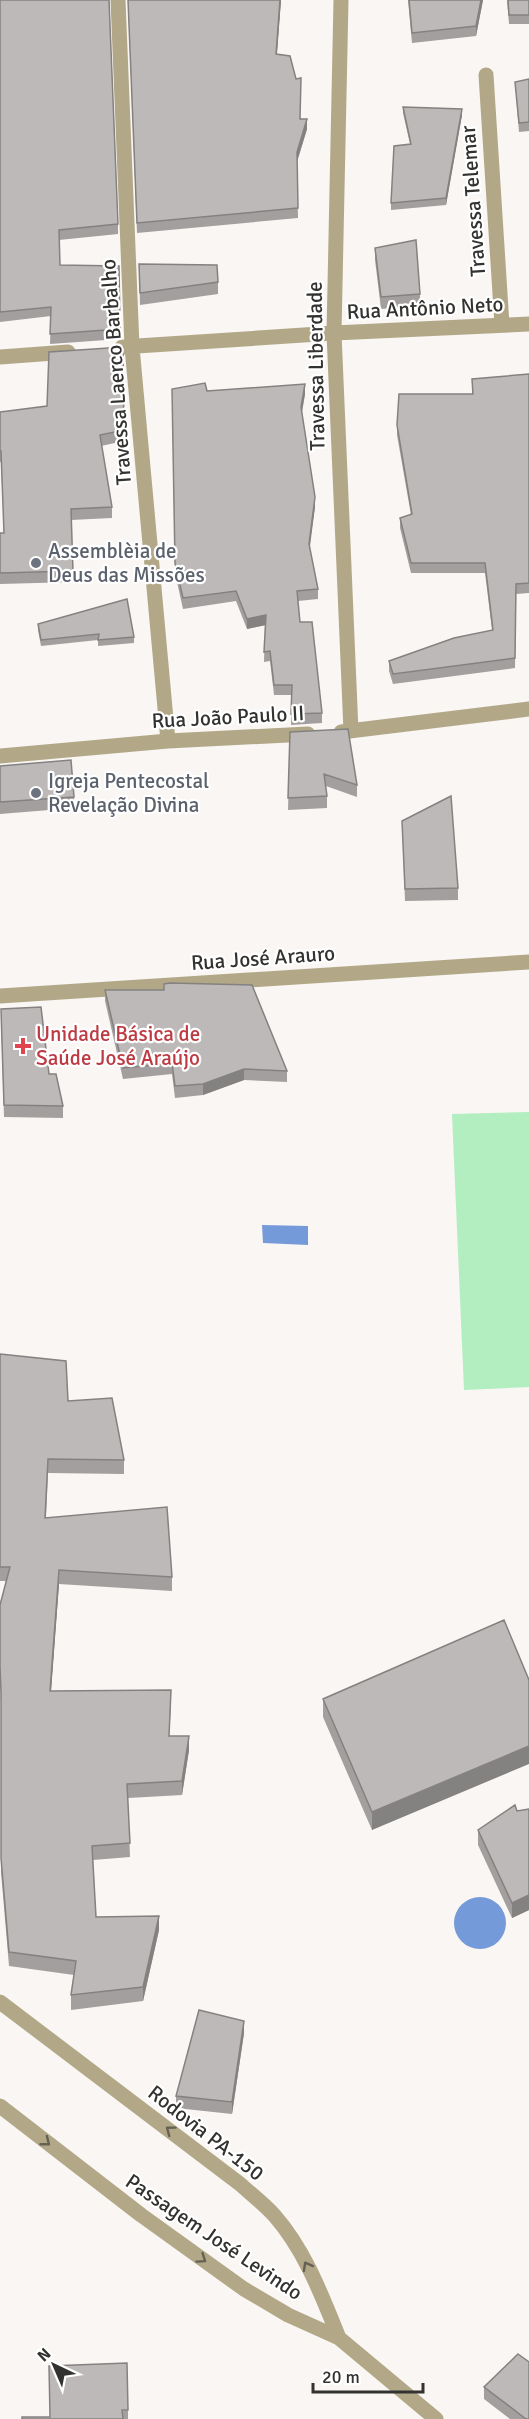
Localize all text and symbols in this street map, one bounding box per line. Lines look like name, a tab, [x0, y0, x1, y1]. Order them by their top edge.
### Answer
street label: Travessa Telemar	[455, 124, 491, 277]
street label: Travessa Laerco Barbalho	[95, 258, 137, 486]
street label: Travessa Liberdade	[302, 281, 330, 451]
street label: Rua Antônio Neto	[346, 291, 504, 325]
place label: Assemblèia de Deus das Missões	[48, 538, 205, 588]
marker: Assemblèia de Deus das Missões	[29, 556, 43, 570]
street label: Rua João Paulo II	[151, 700, 305, 734]
place label: Igreja Pentecostal Revelação Divina	[48, 768, 209, 818]
marker: Igreja Pentecostal Revelação Divina	[29, 786, 43, 800]
street label: Rua José Arauro	[190, 940, 336, 976]
place label: Unidade Básica de Saúde José Araújo	[36, 1021, 200, 1071]
marker: Unidade Básica de Saúde José Araújo	[14, 1037, 32, 1055]
street label: Rodovia PA-150	[143, 2080, 269, 2186]
one-way arrow	[165, 2127, 176, 2138]
one-way arrow	[40, 2135, 51, 2146]
street label: Passagem José Levindo	[121, 2168, 307, 2306]
one-way arrow	[195, 2252, 206, 2263]
one-way arrow	[303, 2261, 314, 2272]
north arrow	[24, 2335, 84, 2395]
text: N	[33, 2344, 55, 2366]
scale bar	[313, 2356, 422, 2394]
text: 20 m	[322, 2366, 360, 2388]

